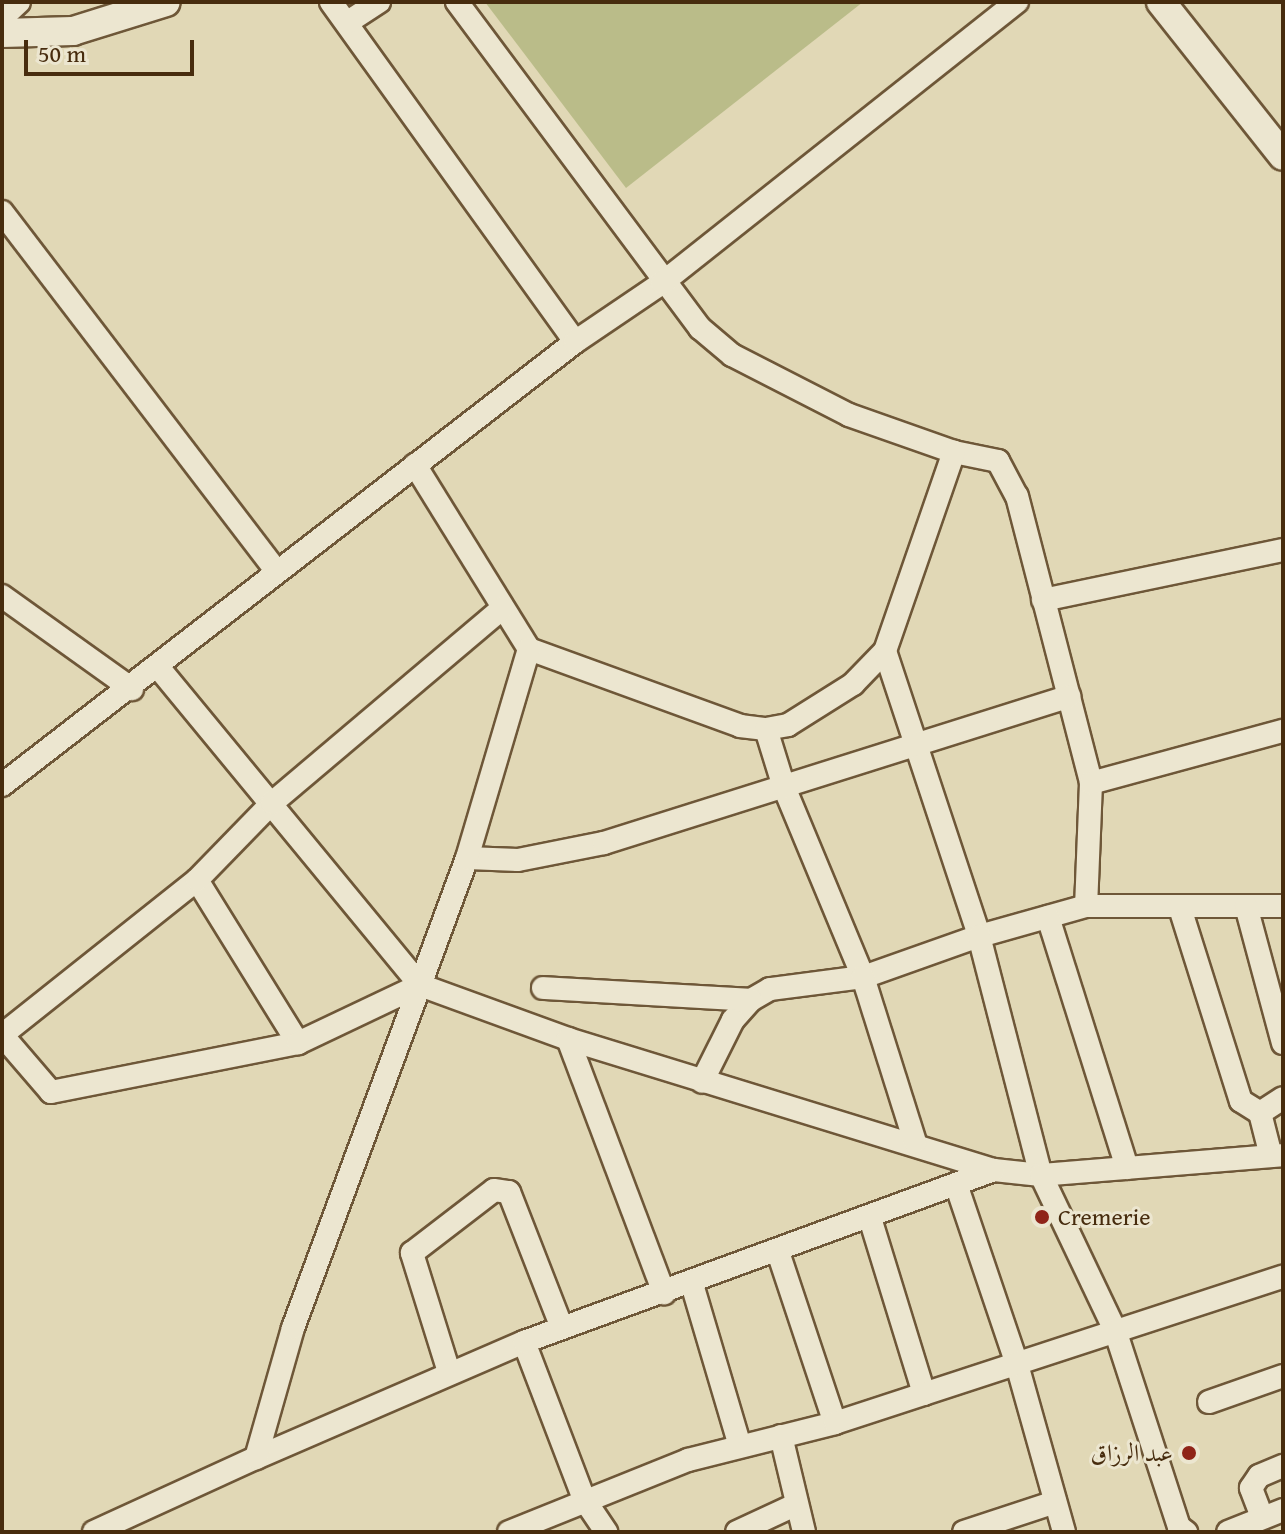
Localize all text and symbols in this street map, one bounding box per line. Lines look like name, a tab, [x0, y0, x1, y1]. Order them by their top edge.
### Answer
scale bar	[28, 24, 198, 74]
text: 50 m	[38, 36, 86, 71]
place label: Cremerie	[1058, 1203, 1151, 1231]
marker: Cremerie	[1033, 1208, 1051, 1226]
place label: عبد الرزاق	[1090, 1439, 1173, 1467]
marker: عبد الرزاق	[1180, 1444, 1198, 1462]

